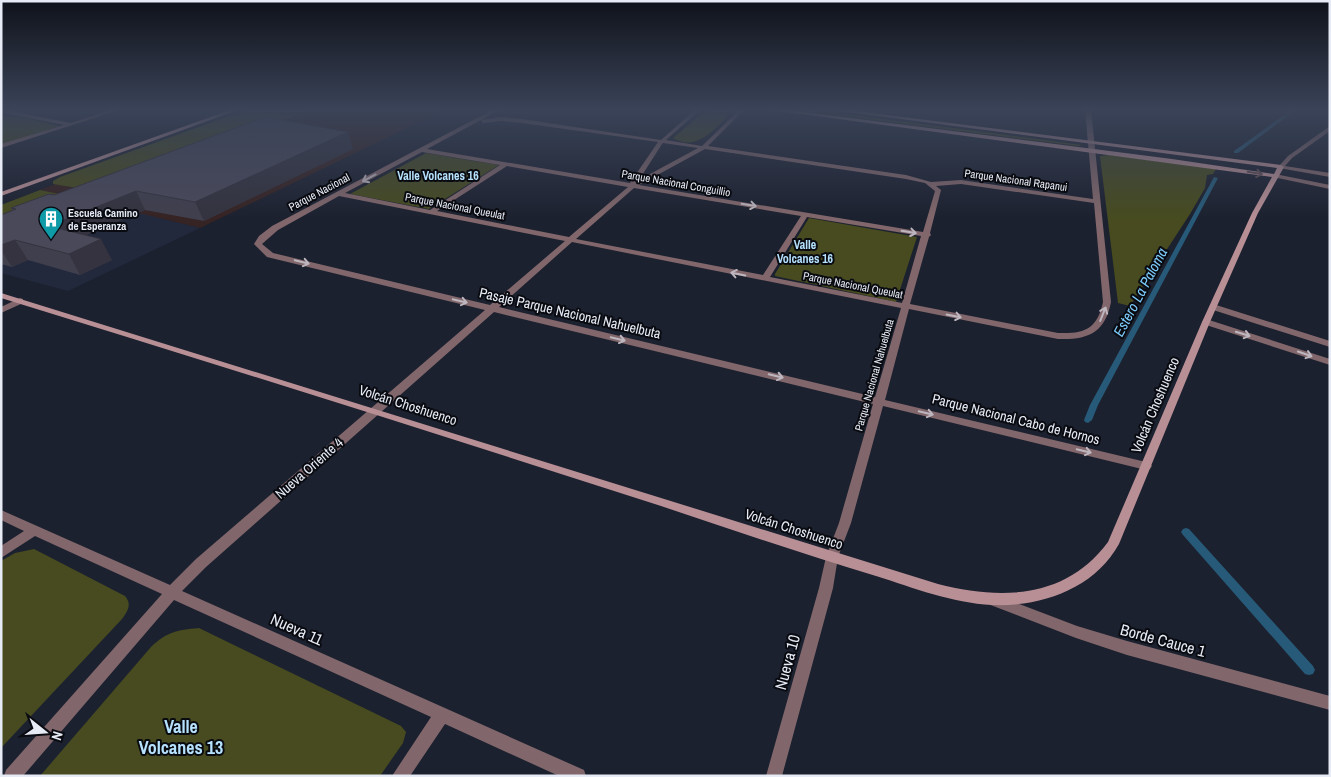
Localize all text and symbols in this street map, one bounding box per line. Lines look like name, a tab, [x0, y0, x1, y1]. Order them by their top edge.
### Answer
street label: Parque Nacional Rapanui	[964, 166, 1068, 194]
street label: Parque Nacional Conguillio	[620, 167, 732, 199]
district label: Valle Volcanes 16	[397, 168, 479, 184]
one-way arrow	[1247, 168, 1263, 178]
street label: Parque Nacional	[286, 170, 352, 214]
one-way arrow	[362, 173, 377, 183]
street label: Parque Nacional Queulat	[404, 189, 507, 223]
one-way arrow	[740, 201, 756, 211]
building icon: Escuela Camino de Esperanza	[38, 206, 64, 240]
place label: Escuela Camino de Esperanza	[68, 206, 138, 233]
one-way arrow	[901, 228, 917, 238]
district label: Valle Volcanes 16	[777, 237, 834, 267]
water label: Estero La Paloma	[1108, 244, 1172, 340]
one-way arrow	[293, 258, 309, 267]
street label: Parque Nacional Queulat	[802, 268, 905, 302]
one-way arrow	[730, 269, 746, 278]
street label: Pasaje Parque Nacional Nahuelbuta	[477, 283, 663, 343]
one-way arrow	[451, 297, 467, 306]
one-way arrow	[1099, 307, 1109, 322]
one-way arrow	[945, 312, 961, 322]
street label: Parque Nacional Nahuelbuta	[851, 317, 897, 433]
one-way arrow	[1235, 329, 1251, 339]
one-way arrow	[609, 335, 625, 344]
one-way arrow	[1297, 349, 1313, 359]
street label: Volcán Choshuenco	[1127, 354, 1183, 456]
one-way arrow	[767, 372, 783, 381]
street label: Volcán Choshuenco	[357, 381, 459, 429]
street label: Parque Nacional Cabo de Hornos	[930, 389, 1102, 449]
one-way arrow	[918, 409, 934, 418]
street label: Nueva Oriente 4	[271, 433, 347, 502]
one-way arrow	[1076, 447, 1092, 456]
street label: Volcán Choshuenco	[743, 505, 845, 553]
street label: Nueva 11	[267, 608, 327, 651]
street label: Borde Cauce 1	[1118, 618, 1209, 662]
street label: Nueva 10	[769, 632, 805, 692]
north arrow	[20, 707, 70, 757]
district label: Valle Volcanes 13	[139, 714, 223, 760]
text: N	[48, 729, 67, 742]

